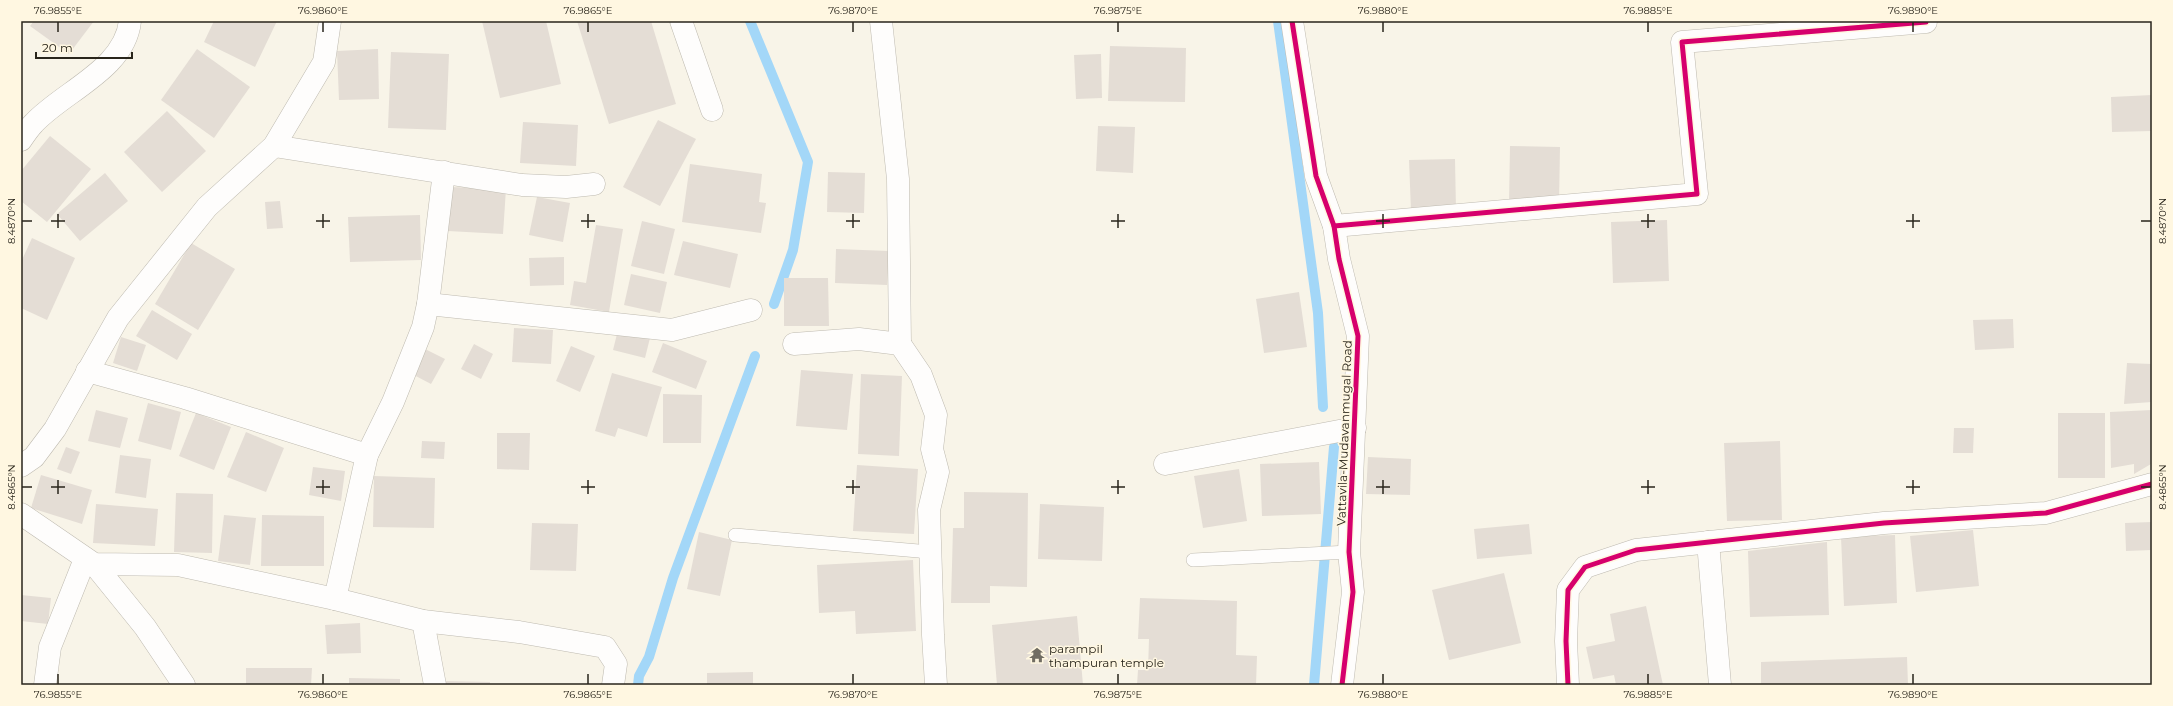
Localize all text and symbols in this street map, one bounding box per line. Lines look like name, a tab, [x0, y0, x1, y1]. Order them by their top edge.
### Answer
text: 76.9855°E	[34, 4, 83, 17]
text: 76.9860°E	[298, 4, 348, 17]
text: 76.9865°E	[564, 4, 613, 17]
text: 76.9870°E	[828, 4, 878, 17]
text: 76.9875°E	[1094, 4, 1143, 17]
text: 76.9880°E	[1358, 4, 1408, 17]
text: 76.9885°E	[1623, 4, 1673, 17]
text: 76.9890°E	[1888, 4, 1938, 17]
scale bar	[36, 34, 132, 60]
text: 20 m	[42, 40, 73, 55]
text: 8.4870°N	[5, 198, 18, 244]
text: 8.4870°N	[2156, 198, 2169, 244]
street label: Vattavila-Mudavanmugal Road	[1333, 340, 1355, 526]
text: 8.4865°N	[5, 464, 18, 510]
text: 8.4865°N	[2156, 464, 2169, 510]
place label: parampil thampuran temple	[1049, 641, 1164, 670]
temple icon: parampil thampuran temple	[1028, 646, 1046, 664]
text: 76.9855°E	[34, 688, 83, 701]
text: 76.9860°E	[298, 688, 348, 701]
text: 76.9865°E	[564, 688, 613, 701]
text: 76.9870°E	[828, 688, 878, 701]
text: 76.9875°E	[1094, 688, 1143, 701]
text: 76.9880°E	[1358, 688, 1408, 701]
text: 76.9885°E	[1623, 688, 1673, 701]
text: 76.9890°E	[1888, 688, 1938, 701]

